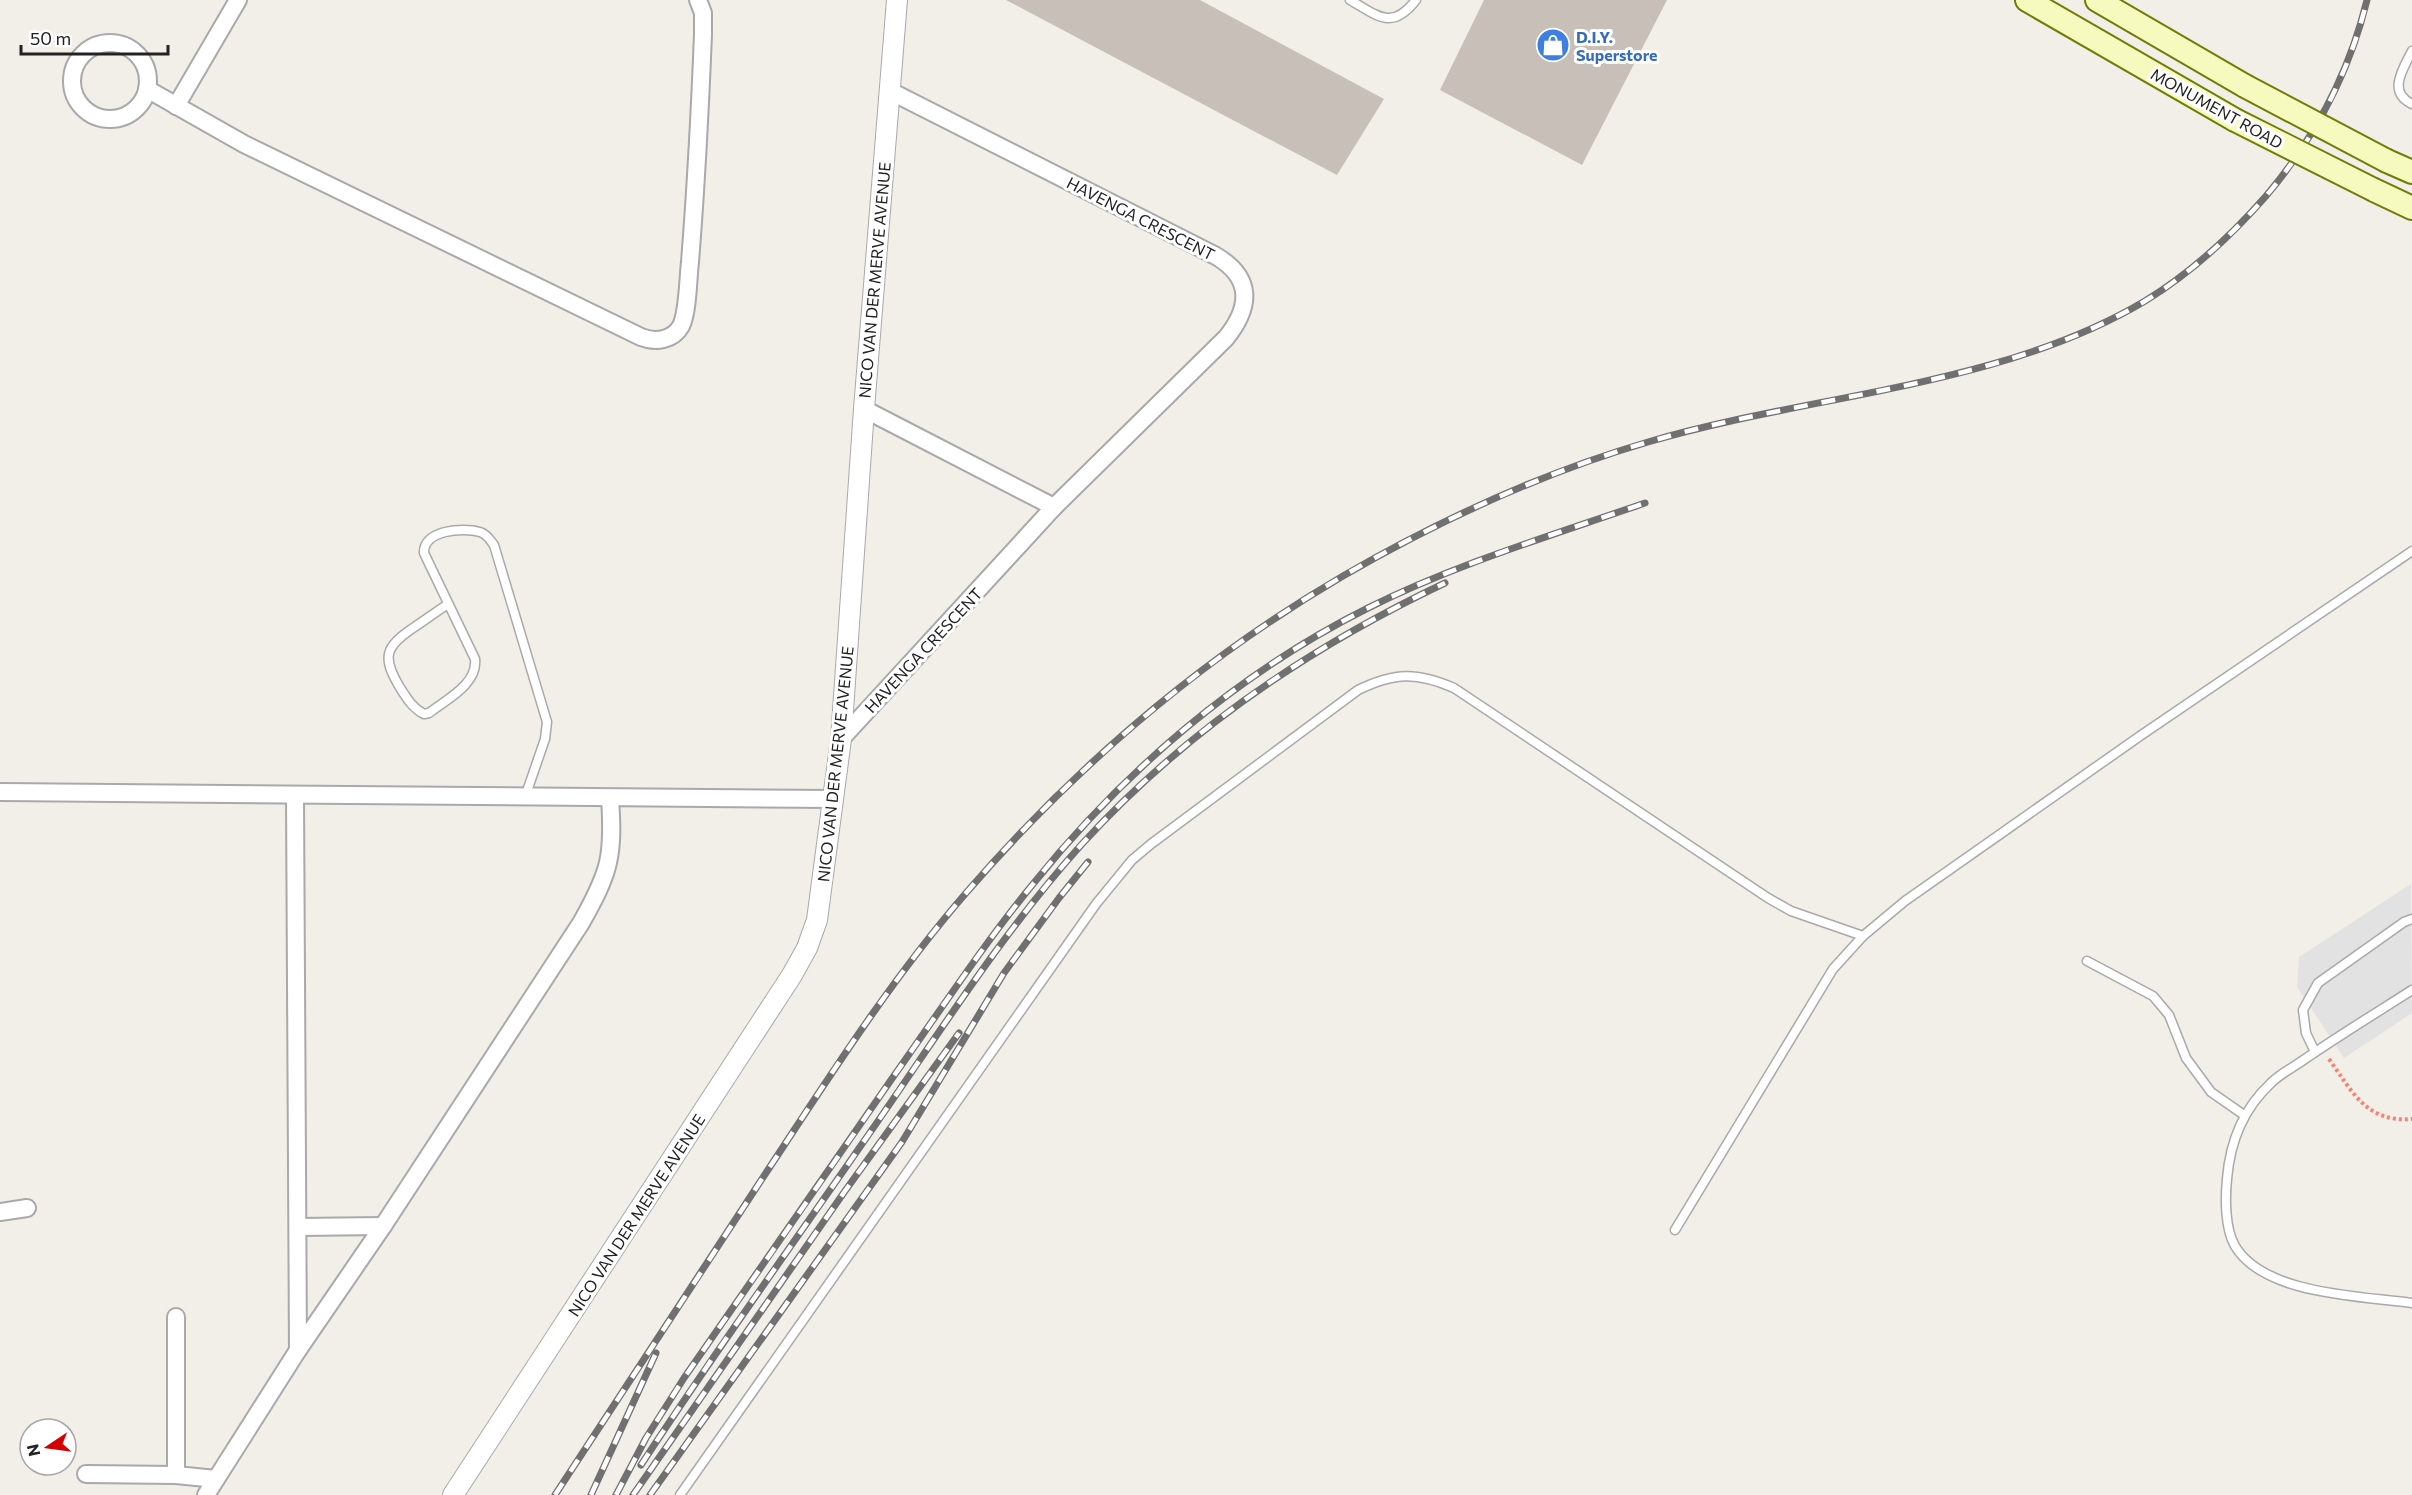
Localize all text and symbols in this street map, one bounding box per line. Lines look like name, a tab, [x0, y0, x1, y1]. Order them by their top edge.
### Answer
scale bar	[21, 18, 168, 56]
text: 50 m	[30, 27, 71, 49]
shop icon: D.I.Y. Superstore	[1535, 27, 1571, 63]
place label: D.I.Y. Superstore	[1576, 27, 1657, 64]
street label: MONUMENT ROAD	[2148, 64, 2286, 152]
street label: NICO VAN DER MERVE AVENUE	[854, 161, 894, 399]
street label: HAVENGA CRESCENT	[1064, 172, 1218, 264]
street label: HAVENGA CRESCENT	[860, 584, 986, 716]
street label: NICO VAN DER MERVE AVENUE	[813, 645, 857, 883]
street label: NICO VAN DER MERVE AVENUE	[563, 1110, 709, 1320]
north arrow	[18, 1417, 78, 1477]
text: N	[22, 1443, 44, 1458]

